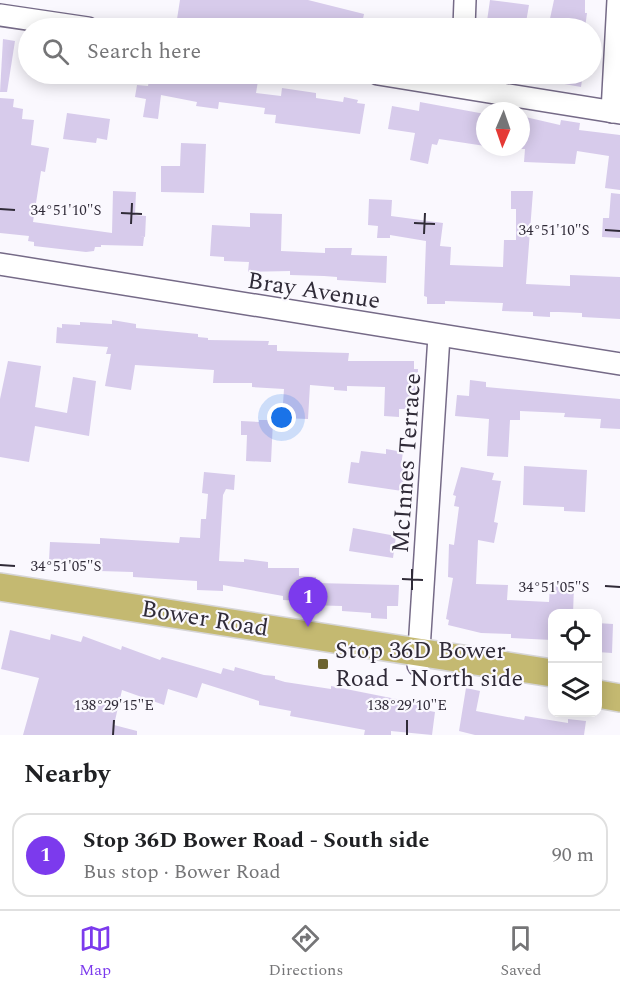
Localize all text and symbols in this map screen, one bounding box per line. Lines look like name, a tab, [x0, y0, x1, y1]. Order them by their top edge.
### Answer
search box	[18, 18, 602, 84]
icon: search	[39, 35, 72, 68]
text: Search here	[87, 35, 201, 68]
north arrow	[476, 102, 530, 156]
text: 34°51'10"S	[31, 199, 102, 222]
text: 34°51'10"S	[519, 219, 590, 242]
street label: Bray Avenue	[245, 263, 383, 319]
street label: McInnes Terrace	[383, 372, 431, 554]
your location	[267, 403, 296, 432]
text: 34°51'05"S	[31, 555, 102, 578]
text: 34°51'05"S	[519, 576, 590, 599]
pin: 1	[288, 578, 328, 627]
street label: Bower Road	[139, 591, 271, 647]
map controls	[548, 609, 602, 717]
button: locate	[548, 609, 602, 663]
place label: Stop 36D Bower Road - North side	[335, 633, 523, 697]
marker: Stop 36D Bower Road - North side	[316, 657, 330, 671]
button: layers	[548, 663, 602, 717]
text: 138°29'15"E	[74, 694, 154, 717]
text: 138°29'10"E	[367, 694, 447, 717]
text: Nearby	[24, 754, 110, 794]
text: Stop 36D Bower Road - South side	[83, 824, 429, 857]
text: 1	[40, 840, 51, 870]
text: 90 m	[552, 840, 594, 870]
text: Bus stop · Bower Road	[83, 857, 281, 887]
tab: Map	[79, 922, 112, 982]
tab: Directions	[269, 922, 343, 982]
tab: Saved	[500, 922, 541, 982]

